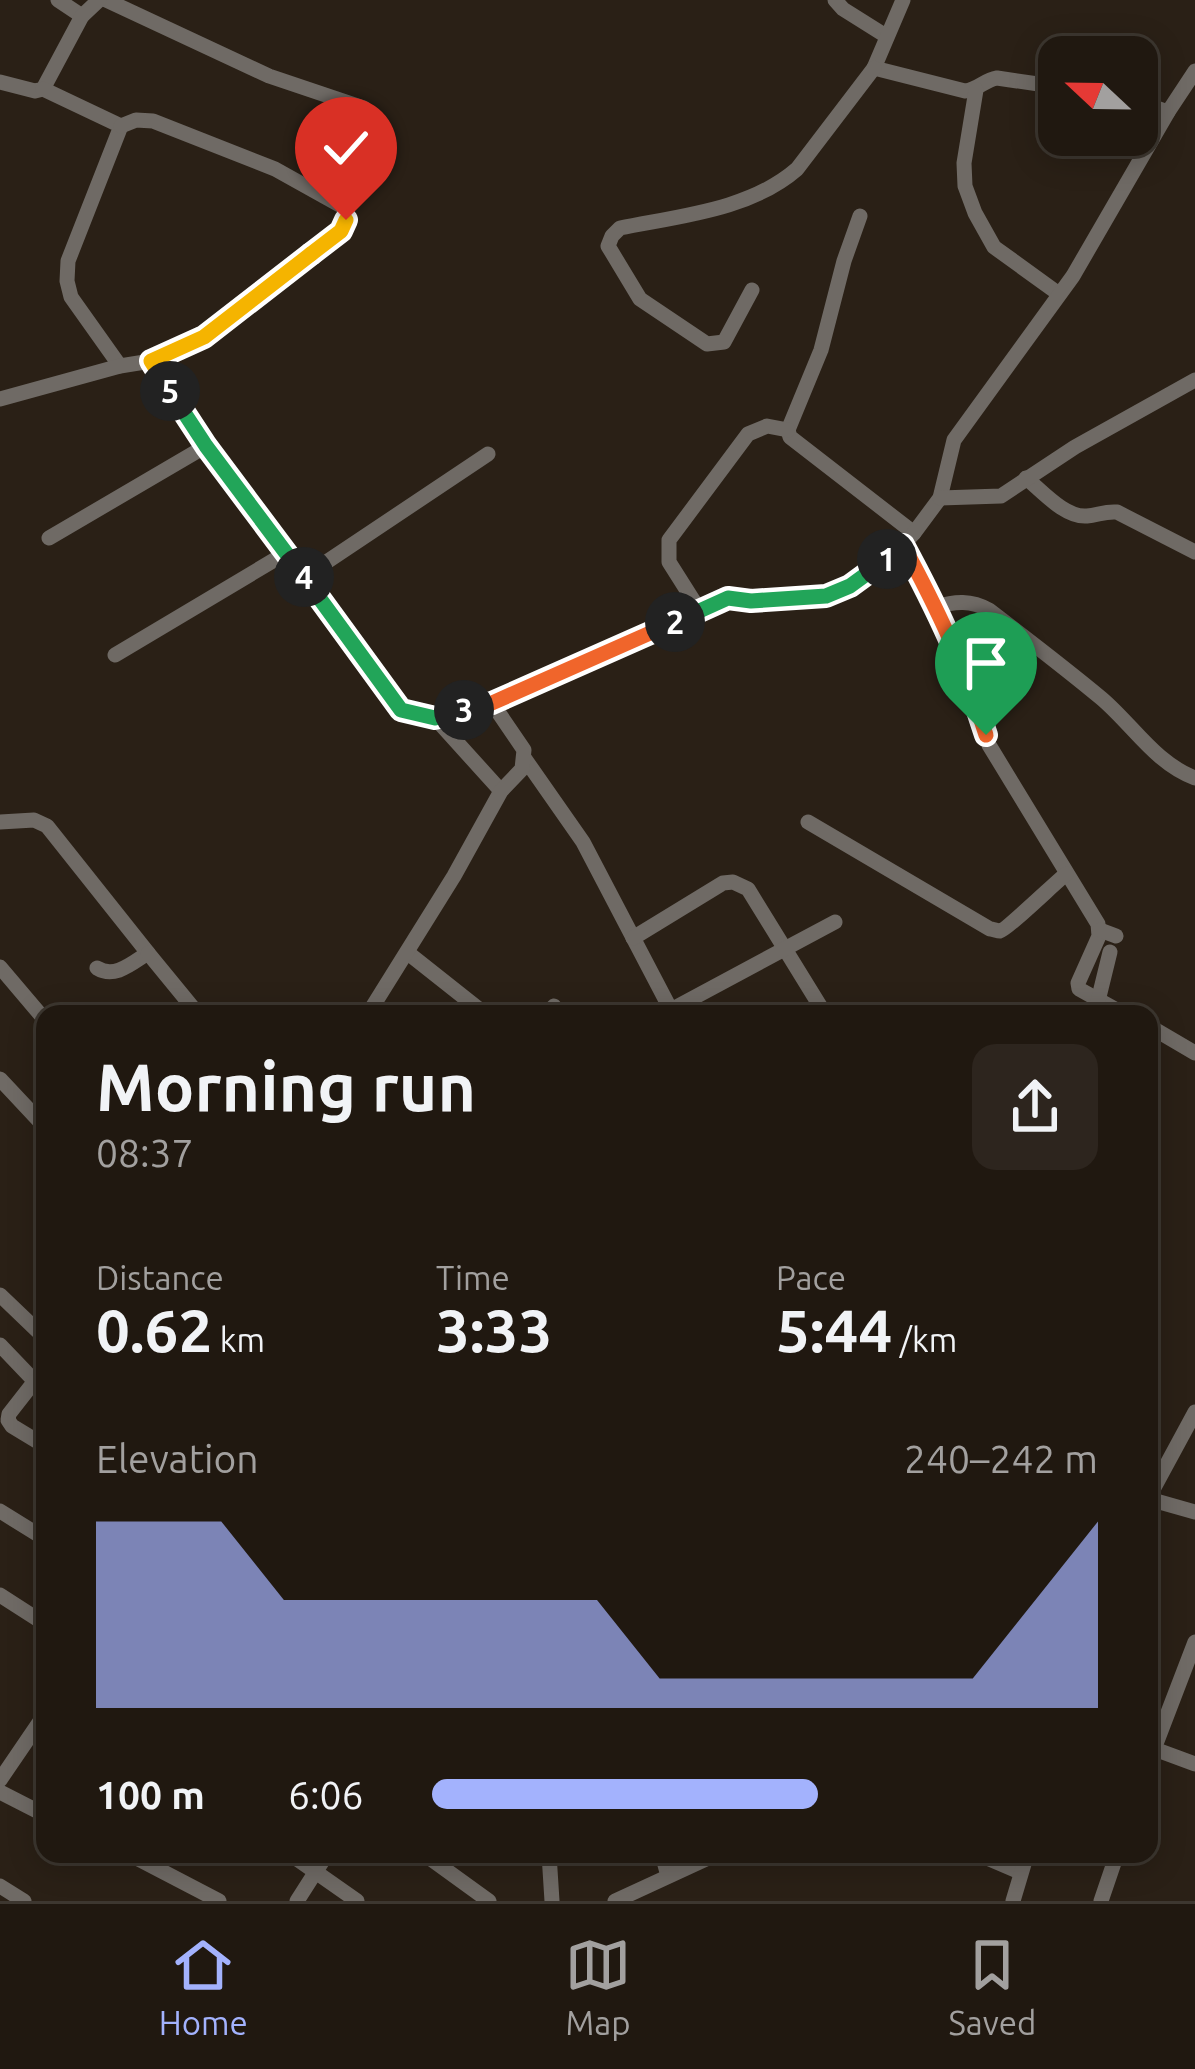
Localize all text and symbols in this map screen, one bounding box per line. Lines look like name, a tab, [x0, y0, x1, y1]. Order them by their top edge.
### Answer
north arrow	[1038, 36, 1158, 156]
map controls	[1038, 36, 1158, 156]
pin	[295, 97, 397, 220]
icon: check	[313, 115, 379, 181]
pin: 5	[140, 361, 200, 421]
text: 5	[161, 372, 179, 409]
pin: 1	[857, 529, 917, 589]
text: 1	[878, 540, 896, 577]
pin: 4	[274, 547, 334, 607]
text: 4	[295, 558, 313, 595]
pin: 2	[645, 592, 705, 652]
text: 2	[666, 603, 684, 640]
pin	[935, 612, 1037, 735]
icon: arrive	[953, 630, 1019, 696]
pin: 3	[434, 680, 494, 740]
text: 3	[455, 691, 473, 728]
button: share	[972, 1044, 1098, 1170]
text: Morning run	[96, 1049, 476, 1123]
text: 08:37	[96, 1131, 194, 1174]
text: Distance	[96, 1259, 224, 1296]
text: Time	[436, 1259, 510, 1296]
text: Pace	[776, 1259, 846, 1296]
text: 0.62	[96, 1296, 212, 1363]
text: 3:33	[436, 1296, 552, 1363]
text: 5:44	[776, 1296, 892, 1363]
text: km	[212, 1321, 265, 1358]
text: /km	[892, 1321, 957, 1358]
text: Elevation	[96, 1437, 259, 1480]
text: 240–242 m	[904, 1437, 1098, 1480]
text: 100 m	[96, 1773, 205, 1816]
text: 6:06	[288, 1773, 364, 1816]
tab: Home	[159, 1932, 248, 2041]
tab: Map	[565, 1932, 631, 2041]
tab: Saved	[948, 1932, 1036, 2041]

